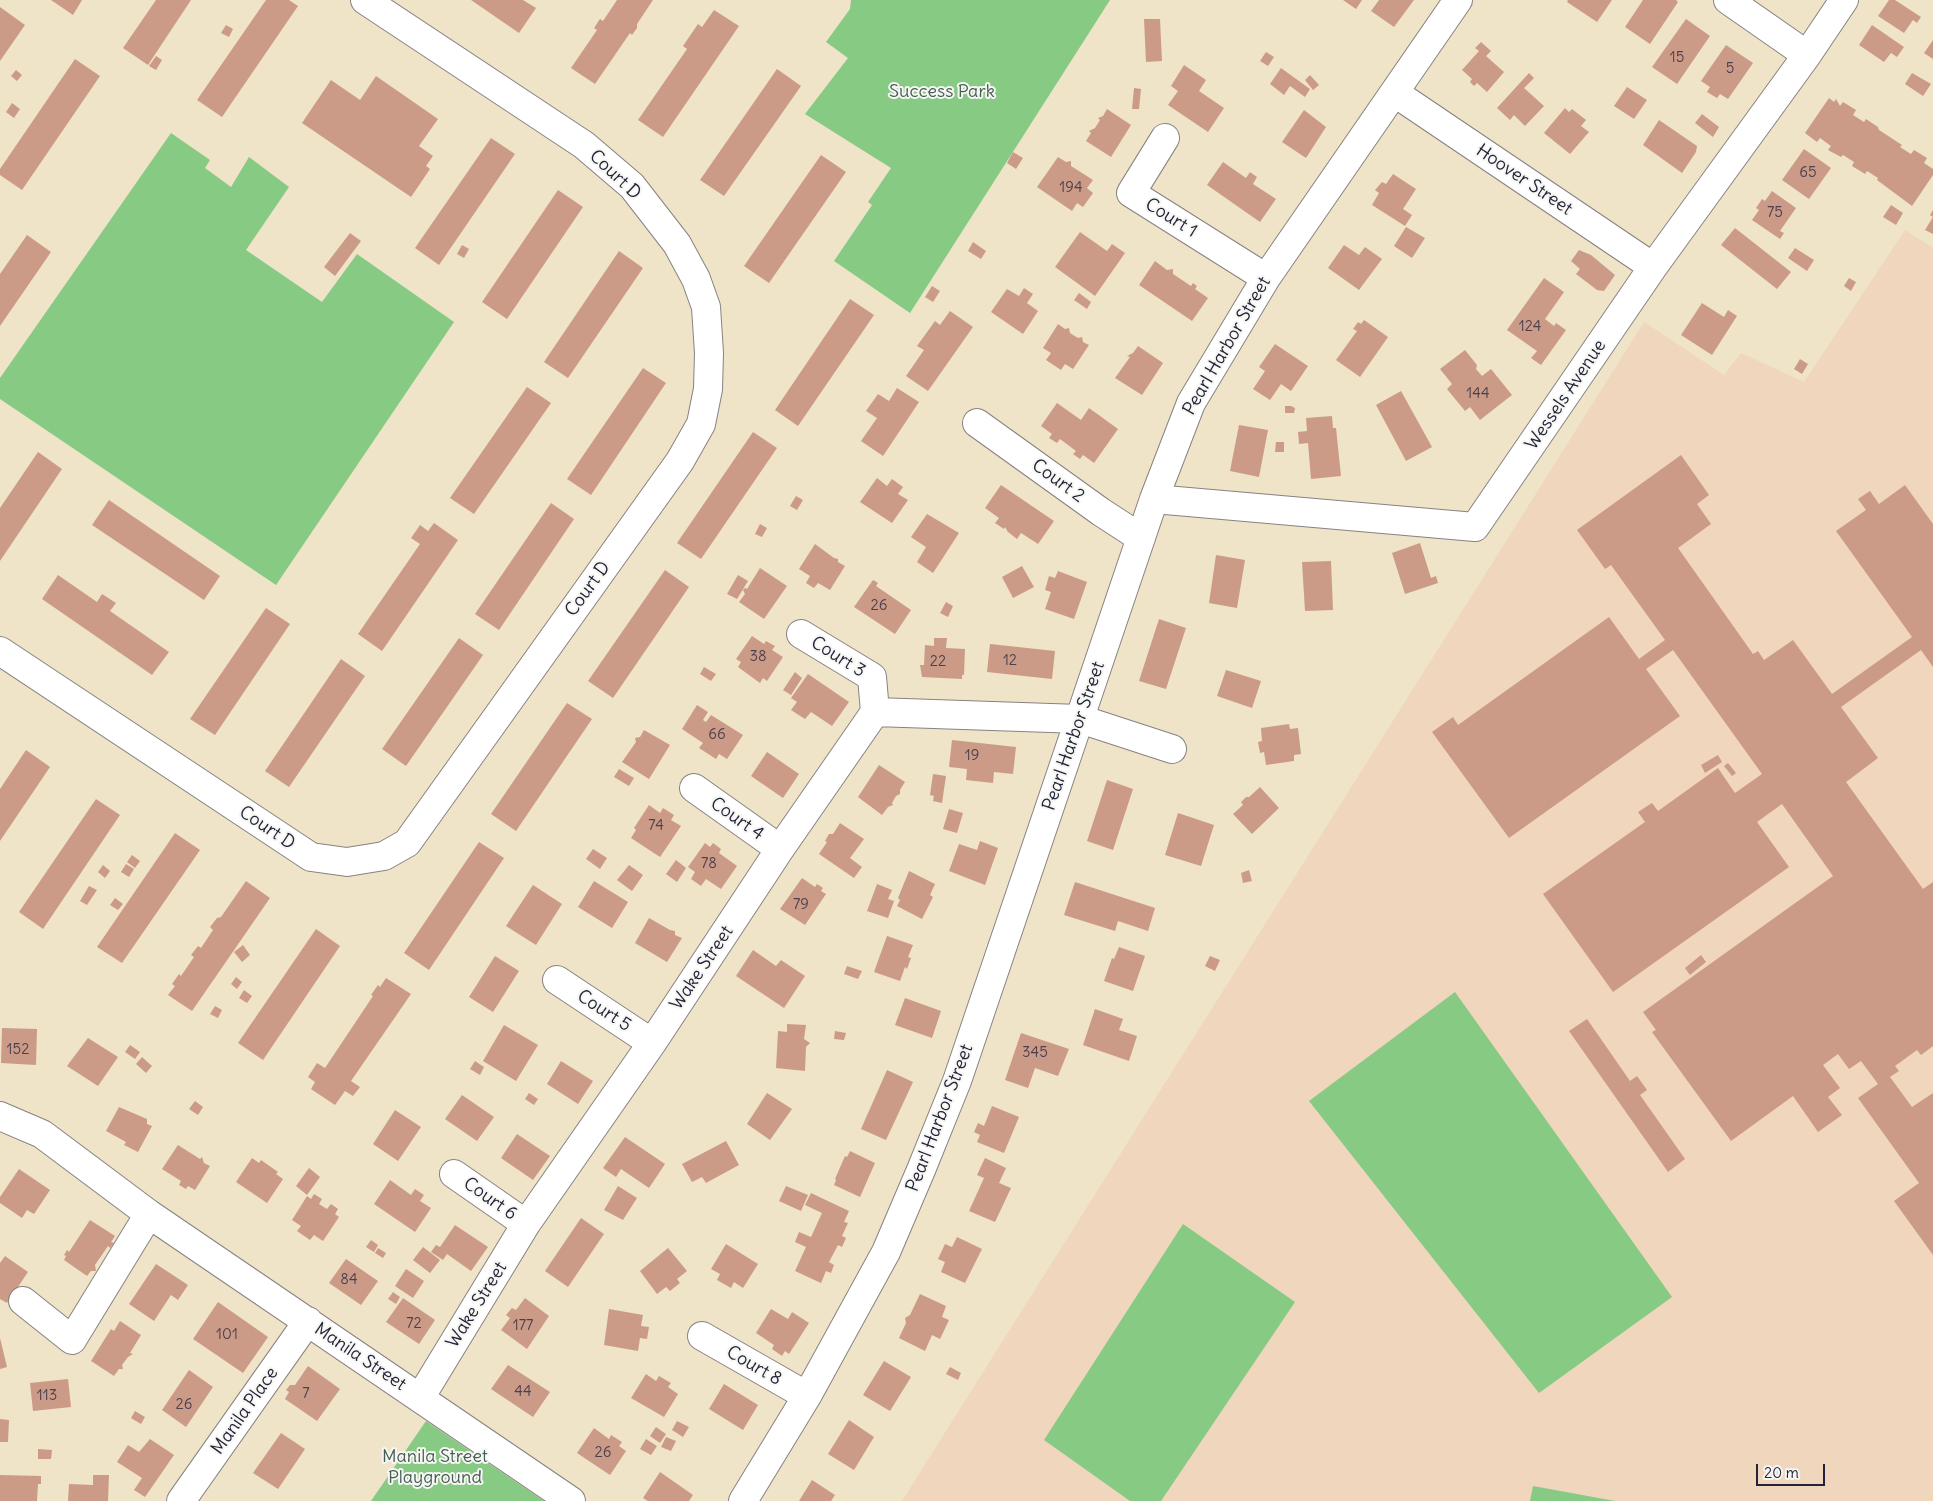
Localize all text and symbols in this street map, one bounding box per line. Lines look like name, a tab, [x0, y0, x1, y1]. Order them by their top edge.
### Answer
house number: 15	[1670, 49, 1684, 67]
house number: 5	[1726, 60, 1734, 78]
park label: Success Park	[889, 81, 995, 103]
street label: Hoover Street	[1472, 140, 1576, 220]
street label: Court D	[585, 146, 645, 204]
house number: 65	[1799, 164, 1817, 182]
house number: 194	[1059, 179, 1083, 197]
street label: Court 1	[1141, 194, 1201, 242]
house number: 75	[1767, 204, 1783, 222]
street label: Pearl Harbor Street	[1179, 273, 1275, 419]
house number: 124	[1519, 318, 1541, 336]
street label: Wessels Avenue	[1521, 336, 1611, 454]
house number: 144	[1466, 385, 1490, 403]
street label: Court 2	[1027, 455, 1089, 507]
street label: Court D	[561, 557, 615, 621]
house number: 26	[871, 597, 887, 615]
street label: Court 3	[807, 632, 869, 682]
house number: 38	[749, 648, 767, 666]
house number: 12	[1003, 652, 1017, 670]
house number: 22	[930, 653, 946, 671]
street label: Pearl Harbor Street	[1038, 659, 1110, 813]
house number: 66	[708, 726, 726, 744]
house number: 19	[965, 747, 979, 765]
street label: Court 4	[706, 793, 768, 845]
street label: Court D	[235, 802, 299, 854]
house number: 74	[648, 817, 664, 835]
house number: 78	[701, 855, 717, 873]
house number: 79	[793, 896, 809, 914]
street label: Wake Street	[666, 922, 738, 1014]
street label: Court 5	[573, 986, 635, 1036]
house number: 152	[7, 1041, 29, 1059]
street label: Pearl Harbor Street	[902, 1041, 978, 1195]
house number: 345	[1022, 1044, 1048, 1062]
street label: Court 6	[459, 1173, 521, 1225]
street label: Wake Street	[442, 1258, 512, 1352]
house number: 84	[340, 1271, 358, 1289]
house number: 72	[406, 1315, 422, 1333]
house number: 177	[513, 1317, 533, 1335]
street label: Manila Street	[310, 1318, 410, 1396]
house number: 101	[216, 1326, 238, 1344]
street label: Court 8	[722, 1342, 786, 1390]
street label: Manila Place	[207, 1363, 283, 1459]
house number: 44	[514, 1383, 532, 1401]
house number: 7	[302, 1385, 310, 1403]
house number: 113	[37, 1387, 57, 1405]
house number: 26	[176, 1396, 192, 1414]
house number: 26	[595, 1444, 611, 1462]
park label: Manila Street Playground	[382, 1446, 488, 1488]
scale bar	[1758, 1454, 1827, 1486]
text: 20 m	[1764, 1463, 1799, 1482]

